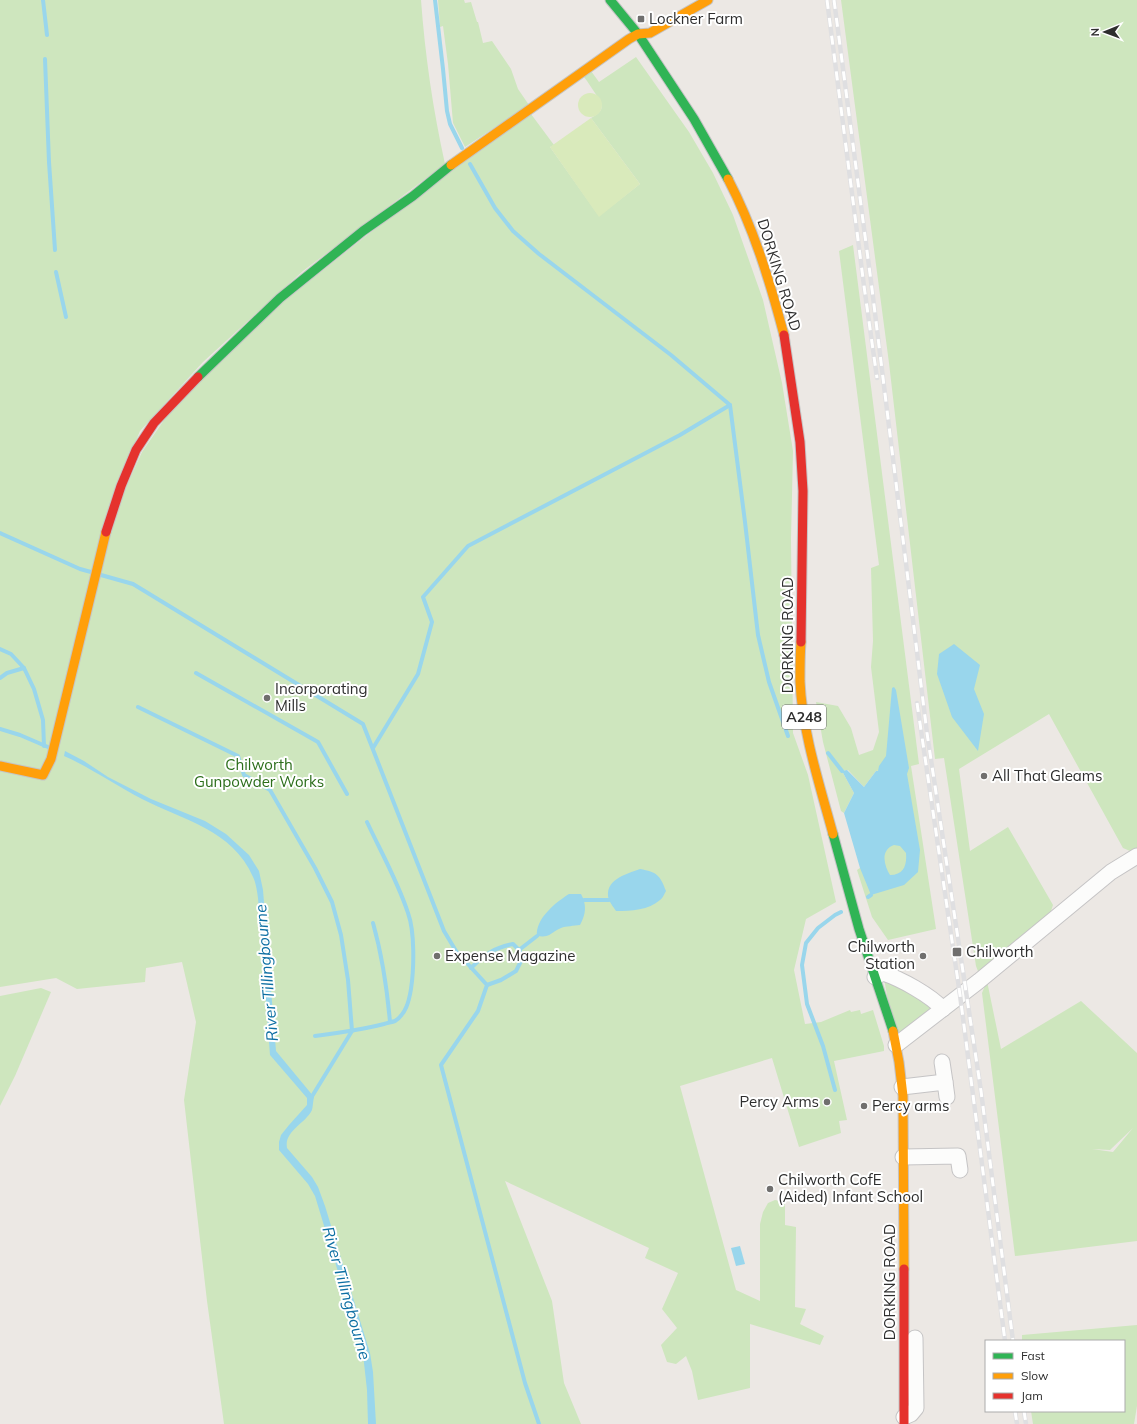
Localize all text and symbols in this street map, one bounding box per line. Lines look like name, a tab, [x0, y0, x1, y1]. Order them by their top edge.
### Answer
place label: Lockner Farm	[649, 9, 743, 28]
north arrow	[1085, 12, 1125, 52]
marker: Lockner Farm	[636, 14, 646, 24]
text: N	[1088, 28, 1102, 36]
street label: DORKING ROAD	[753, 216, 806, 333]
street label: DORKING ROAD	[778, 577, 797, 693]
place label: Incorporating Mills	[275, 679, 368, 715]
marker: Incorporating Mills	[262, 693, 272, 703]
road number: A248	[782, 705, 826, 729]
park label: Chilworth Gunpowder Works	[194, 755, 324, 791]
place label: All That Gleams	[992, 766, 1102, 785]
marker: All That Gleams	[979, 771, 989, 781]
water label: River Tillingbourne	[250, 903, 282, 1042]
place label: Chilworth Station	[847, 937, 915, 973]
place label: Chilworth	[966, 942, 1034, 961]
place label: Expense Magazine	[445, 946, 576, 965]
marker: Chilworth	[951, 946, 963, 958]
marker: Expense Magazine	[432, 951, 442, 961]
marker: Chilworth Station	[918, 951, 928, 961]
place label: Percy Arms	[740, 1092, 819, 1111]
place label: Percy arms	[872, 1096, 949, 1115]
marker: Percy Arms	[822, 1097, 832, 1107]
marker: Percy arms	[859, 1101, 869, 1111]
place label: Chilworth CofE (Aided) Infant School	[778, 1170, 923, 1206]
marker: Chilworth CofE (Aided) Infant School	[765, 1184, 775, 1194]
water label: River Tillingbourne	[318, 1224, 376, 1362]
street label: DORKING ROAD	[880, 1224, 899, 1340]
legend	[985, 1340, 1125, 1412]
text: Fast	[1021, 1348, 1045, 1363]
text: Slow	[1021, 1368, 1049, 1383]
text: Jam	[1021, 1388, 1043, 1403]

